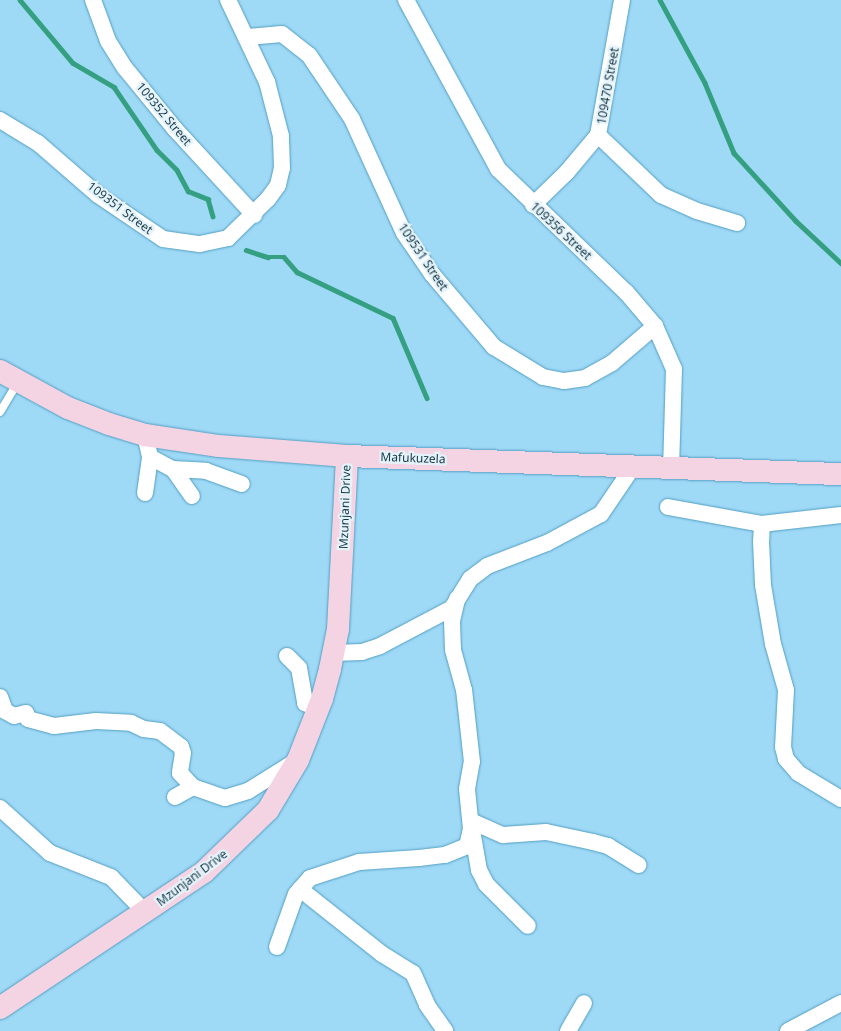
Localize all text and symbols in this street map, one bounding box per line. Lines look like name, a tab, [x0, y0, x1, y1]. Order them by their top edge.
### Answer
street label: 109470 Street	[594, 46, 622, 126]
street label: 109352 Street	[133, 80, 195, 148]
street label: 109351 Street	[85, 179, 155, 237]
street label: 109356 Street	[528, 199, 594, 263]
street label: 109531 Street	[395, 221, 451, 293]
street label: Mafukuzela	[380, 450, 446, 466]
street label: Mzunjani Drive	[336, 465, 354, 549]
street label: Mzunjani Drive	[154, 847, 230, 909]

